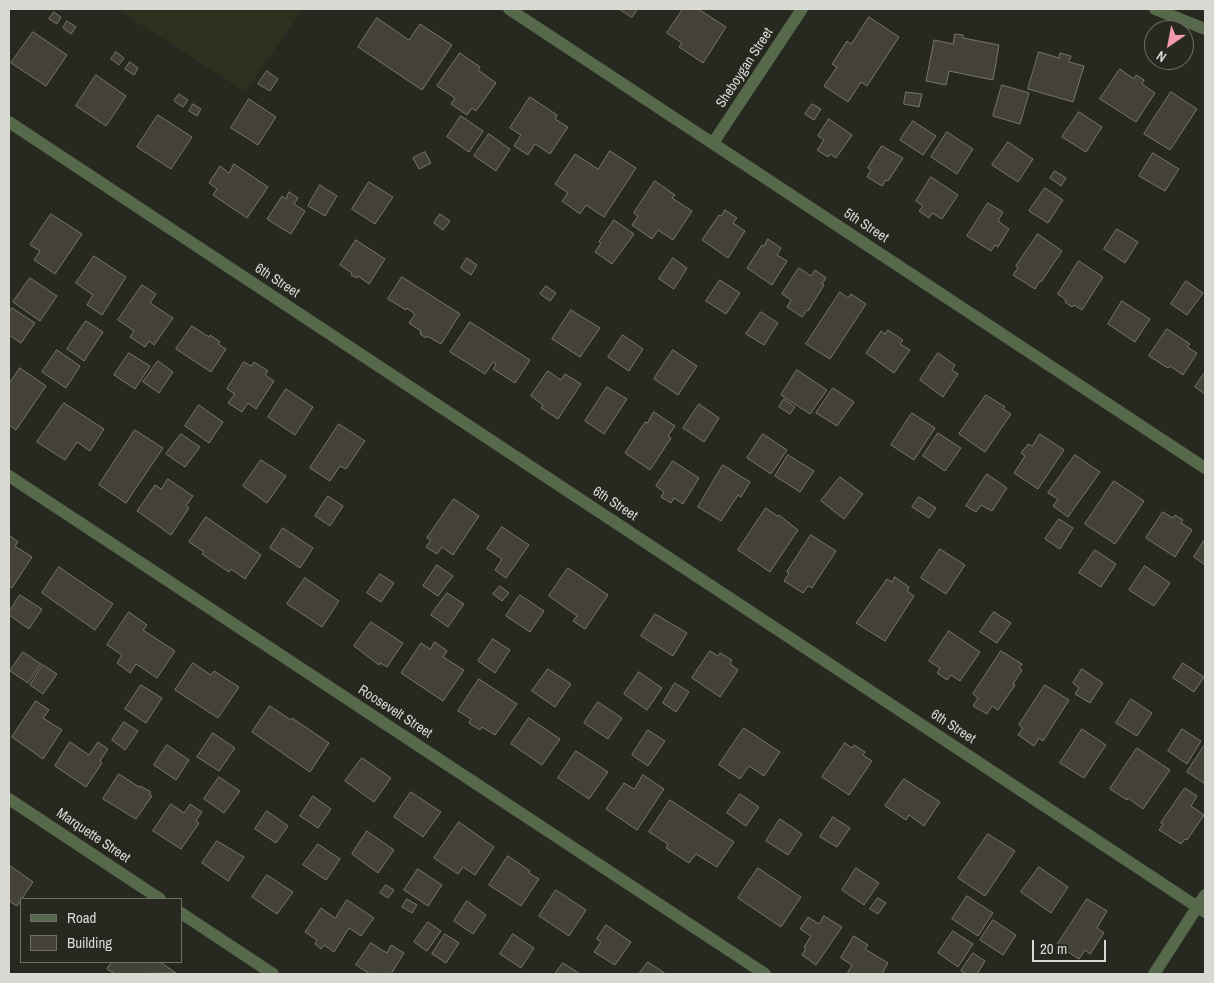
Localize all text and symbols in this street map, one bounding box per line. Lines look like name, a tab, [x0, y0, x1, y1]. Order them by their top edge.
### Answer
north arrow	[1144, 20, 1194, 70]
street label: Sheboygan Street	[713, 25, 777, 111]
text: N	[1153, 47, 1170, 67]
street label: 5th Street	[841, 205, 891, 247]
street label: 6th Street	[252, 260, 302, 302]
street label: 6th Street	[590, 483, 640, 525]
street label: Roosevelt Street	[355, 682, 435, 742]
street label: 6th Street	[928, 706, 978, 748]
street label: Marquette Street	[53, 805, 133, 867]
legend	[20, 898, 182, 963]
text: Road	[67, 907, 96, 928]
scale bar	[1034, 930, 1108, 962]
text: Building	[67, 932, 112, 953]
text: 20 m	[1040, 938, 1067, 959]

